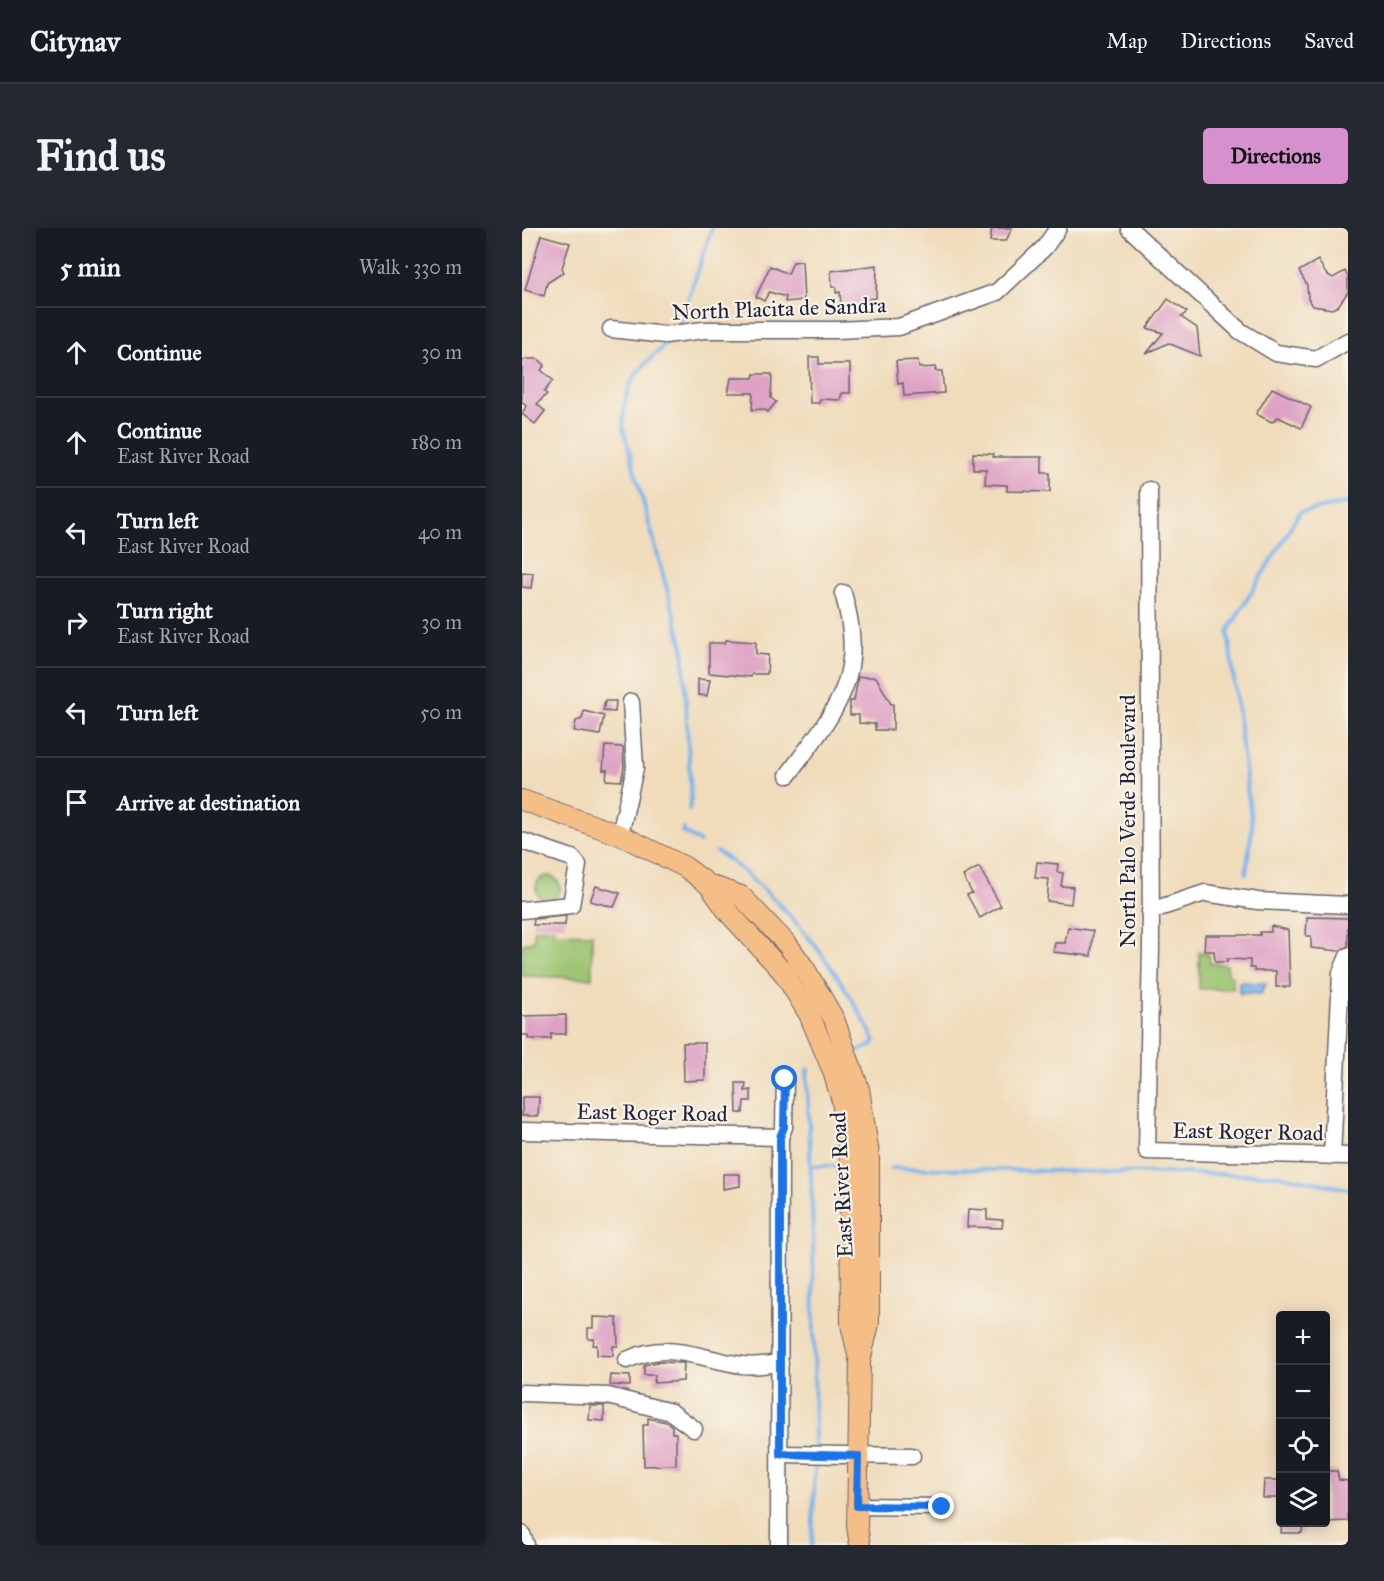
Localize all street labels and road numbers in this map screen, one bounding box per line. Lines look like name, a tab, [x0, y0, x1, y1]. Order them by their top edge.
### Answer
street label: North Placita de Sandra	[671, 291, 887, 326]
street label: North Palo Verde Boulevard	[1114, 694, 1141, 948]
street label: East Roger Road	[576, 1098, 728, 1127]
street label: East River Road	[824, 1111, 859, 1259]
street label: East Roger Road	[1172, 1117, 1324, 1146]

